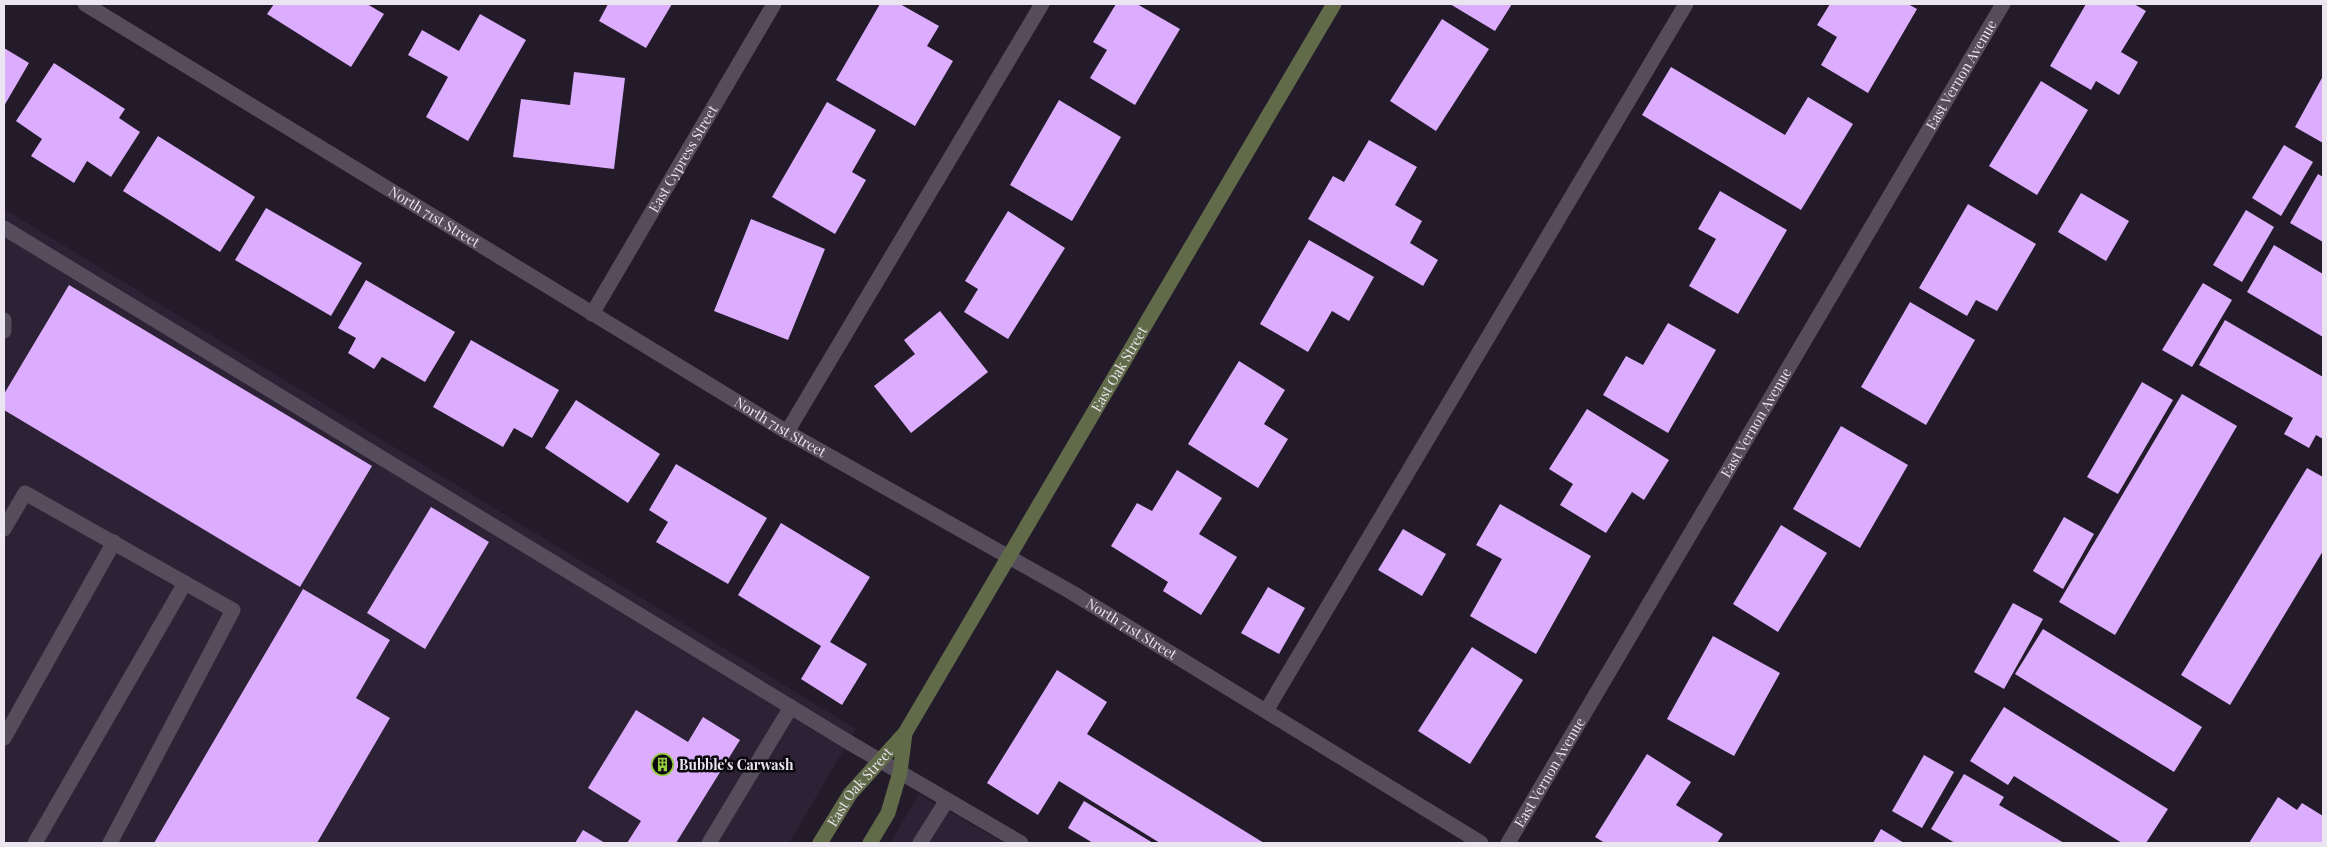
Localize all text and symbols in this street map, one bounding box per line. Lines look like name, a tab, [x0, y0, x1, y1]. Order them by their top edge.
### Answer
street label: East Vernon Avenue	[1921, 16, 2001, 133]
street label: East Cypress Street	[644, 100, 722, 216]
street label: North 71st Street	[385, 181, 484, 252]
street label: East Oak Street	[1086, 322, 1152, 415]
street label: East Vernon Avenue	[1716, 364, 1795, 481]
street label: North 71st Street	[731, 392, 831, 462]
street label: North 71st Street	[1083, 594, 1182, 664]
street label: East Vernon Avenue	[1509, 714, 1589, 831]
street label: East Oak Street	[822, 742, 897, 830]
building icon: Bubble's Carwash	[651, 753, 675, 777]
place label: Bubble's Carwash	[679, 755, 794, 774]

